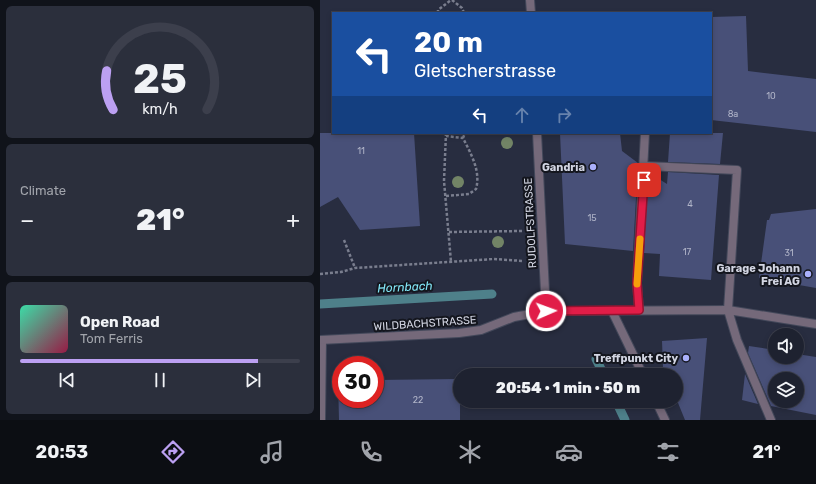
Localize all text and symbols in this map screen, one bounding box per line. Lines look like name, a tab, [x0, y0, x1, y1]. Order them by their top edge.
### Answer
text: 20 m	[414, 26, 483, 59]
icon: left	[348, 28, 400, 80]
text: 25	[133, 54, 187, 103]
text: Gletscherstrasse	[414, 60, 556, 82]
house number: 10	[766, 91, 776, 101]
text: km/h	[142, 101, 178, 118]
icon: left	[469, 104, 491, 126]
icon: ahead	[511, 104, 533, 126]
icon: right	[553, 104, 575, 126]
house number: 8a	[728, 109, 738, 119]
house number: 11	[357, 146, 365, 156]
place label: Gandria	[542, 161, 585, 174]
marker: Gandria	[588, 162, 598, 172]
pin	[627, 163, 661, 197]
icon: arrive	[633, 169, 655, 191]
street label: RUDOLFSTRASSE	[522, 177, 539, 268]
text: Climate	[20, 183, 66, 198]
house number: 4	[687, 199, 693, 209]
text: 21°	[136, 202, 185, 238]
text: −	[20, 207, 34, 234]
text: +	[286, 207, 300, 234]
house number: 15	[587, 213, 597, 223]
house number: 17	[683, 247, 692, 257]
house number: 31	[784, 248, 794, 258]
place label: Garage Johann Frei AG	[716, 262, 800, 288]
marker: Garage Johann Frei AG	[803, 269, 813, 279]
water label: Hornbach	[377, 279, 433, 295]
position arrow	[525, 290, 567, 332]
text: Open Road	[80, 313, 160, 331]
street label: WILDBACHSTRASSE	[373, 313, 477, 334]
map controls	[768, 328, 804, 408]
button: sound	[768, 328, 804, 364]
text: Tom Ferris	[80, 331, 143, 346]
place label: Treffpunkt City	[594, 352, 678, 365]
marker: Treffpunkt City	[681, 353, 691, 363]
speed limit sign: 30	[332, 356, 384, 408]
icon: previous	[56, 369, 78, 391]
icon: pause	[149, 369, 171, 391]
icon: next	[242, 369, 264, 391]
button: layers	[768, 372, 804, 408]
text: 20:54 · 1 min · 50 m	[496, 379, 640, 397]
house number: 22	[413, 395, 423, 405]
icon: directions	[159, 438, 187, 466]
icon: music	[258, 438, 286, 466]
icon: phone	[357, 438, 385, 466]
icon: climate	[456, 438, 484, 466]
icon: car	[555, 438, 583, 466]
icon: filters	[654, 438, 682, 466]
text: 20:53	[35, 441, 88, 463]
text: 21°	[752, 441, 781, 463]

